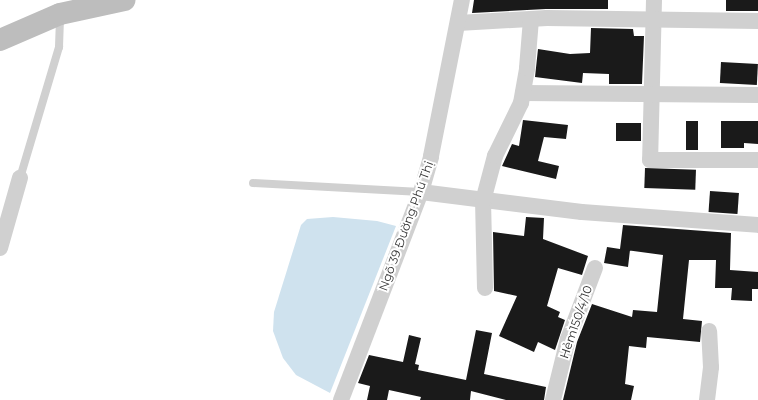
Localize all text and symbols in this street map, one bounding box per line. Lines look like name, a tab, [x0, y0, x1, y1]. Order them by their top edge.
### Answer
street label: Ngõ 39 Đường Phú Thị	[376, 159, 436, 293]
street label: Hẻm150/4/10	[557, 284, 595, 360]

